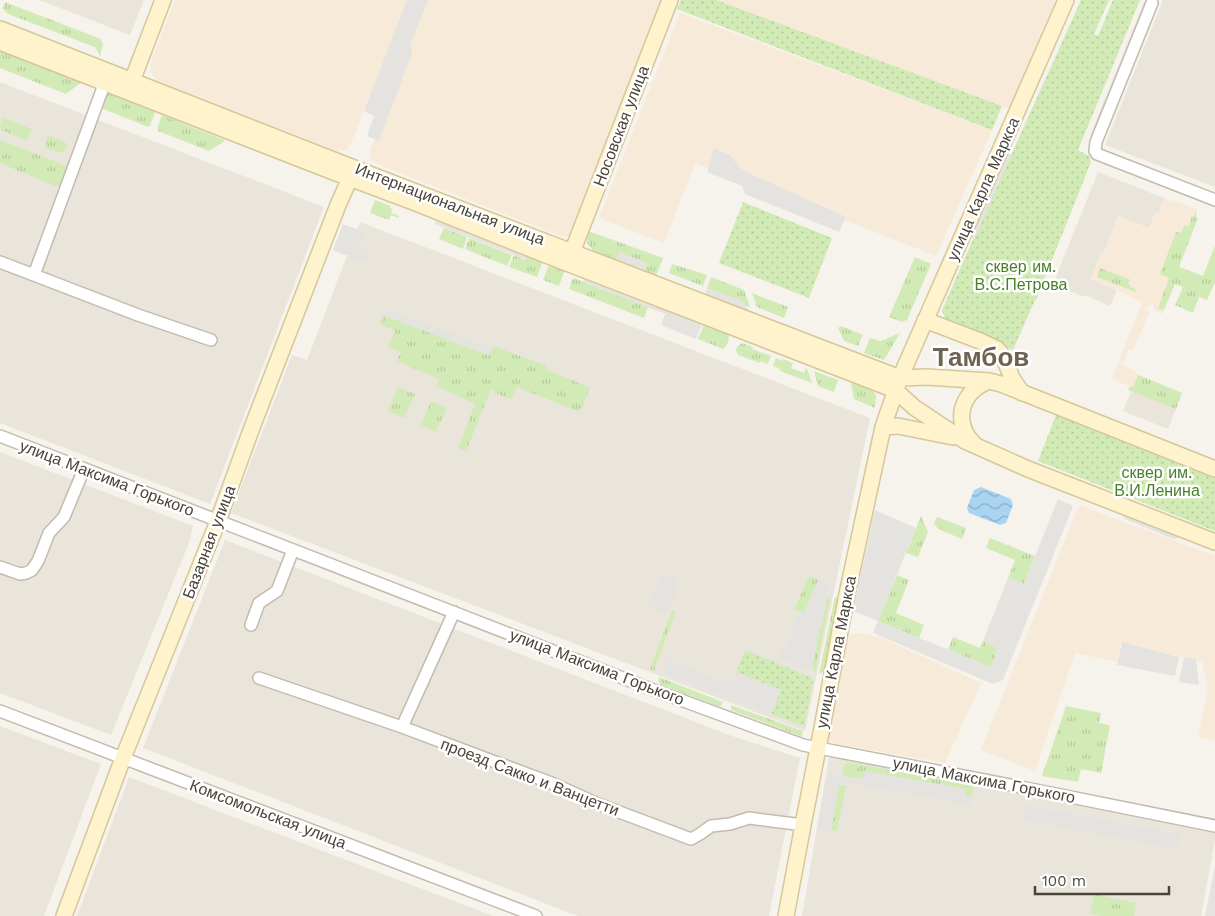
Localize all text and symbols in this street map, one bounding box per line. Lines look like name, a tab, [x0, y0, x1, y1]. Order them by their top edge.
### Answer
street label: Носовская улица	[589, 63, 653, 189]
street label: улица Карла Маркса	[943, 114, 1023, 264]
street label: Интернациональная улица	[353, 159, 547, 249]
park label: сквер им. В.С.Петрова	[975, 257, 1068, 294]
district label: Тамбов	[933, 342, 1029, 372]
street label: улица Максима Горького	[17, 436, 197, 520]
park label: сквер им. В.И.Ленина	[1114, 463, 1200, 500]
street label: Базарная улица	[179, 482, 239, 602]
street label: улица Карла Маркса	[812, 574, 860, 730]
street label: улица Максима Горького	[507, 625, 687, 709]
street label: проезд Сакко и Ванцетти	[438, 734, 622, 820]
street label: улица Максима Горького	[891, 753, 1077, 807]
street label: Комсомольская улица	[187, 775, 349, 853]
scale bar	[1035, 864, 1169, 896]
text: 100 m	[1042, 872, 1086, 890]

